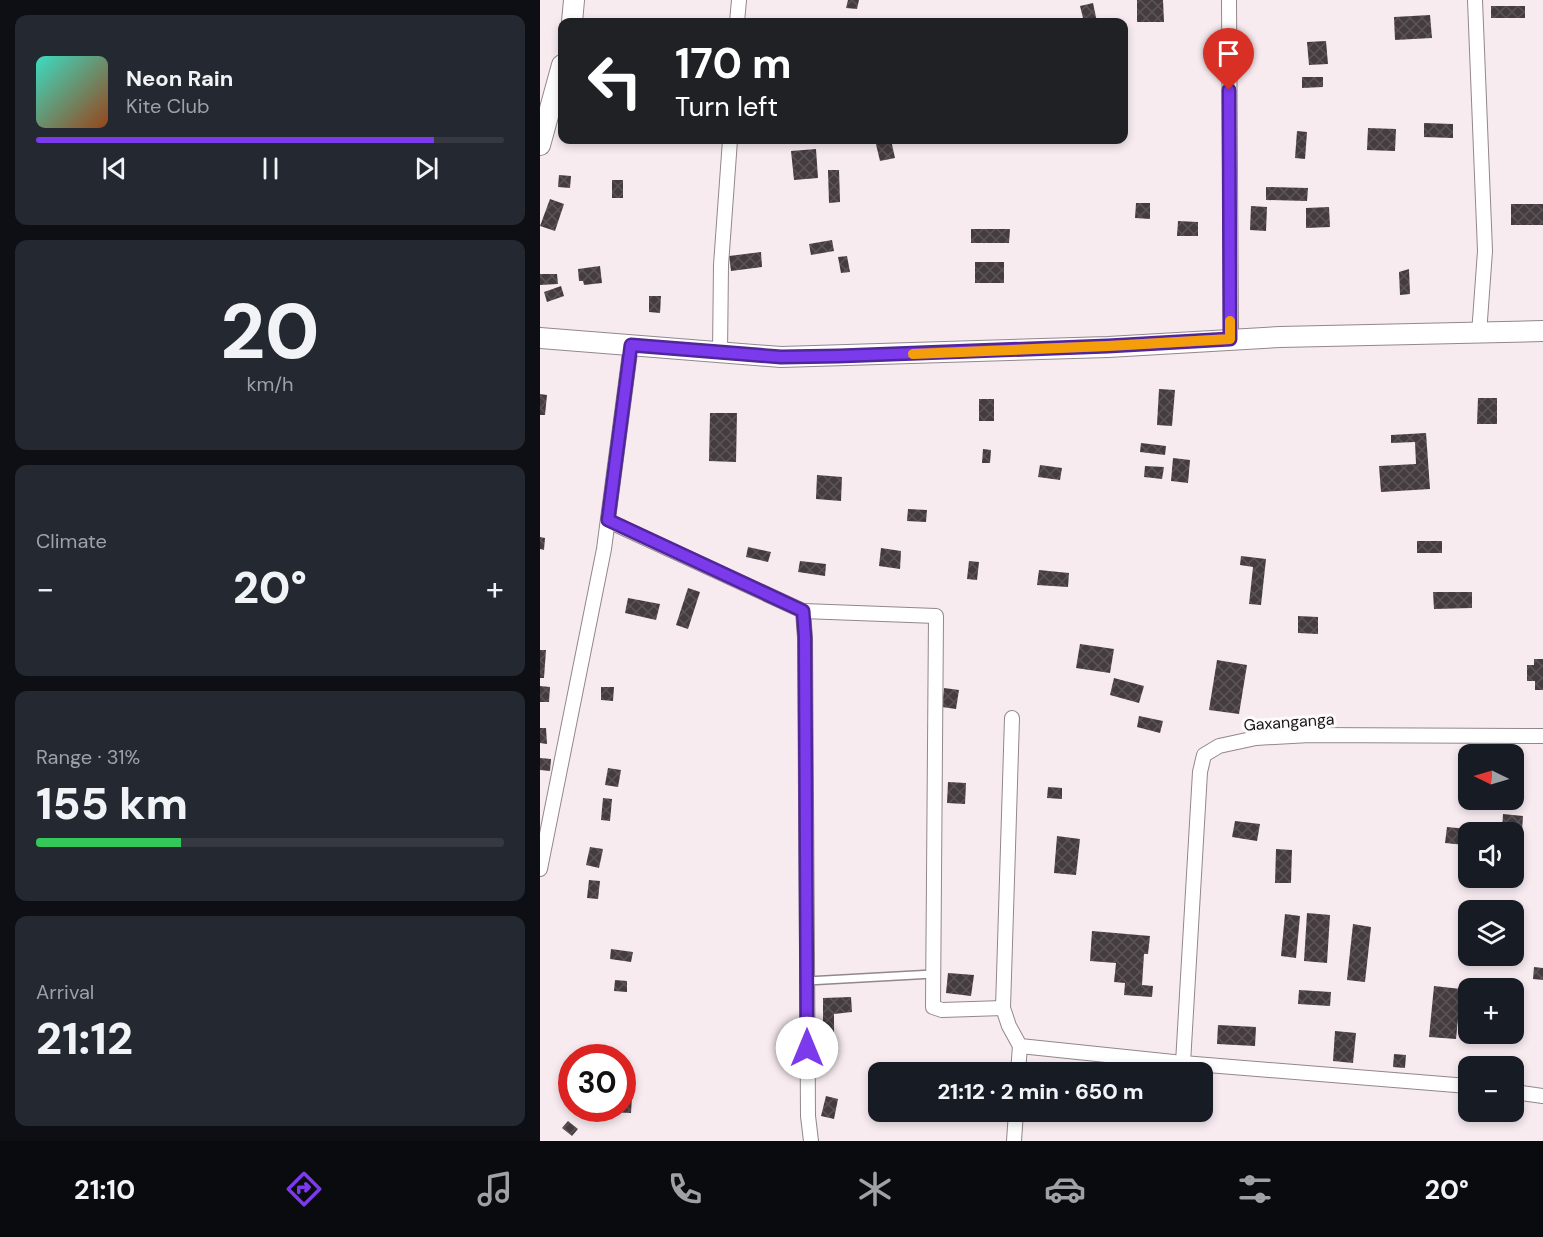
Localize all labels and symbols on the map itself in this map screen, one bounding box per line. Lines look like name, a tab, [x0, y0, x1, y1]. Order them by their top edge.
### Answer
pin	[1203, 28, 1254, 90]
street label: Gaxanganga	[1243, 708, 1335, 736]
north arrow	[1458, 744, 1524, 810]
position arrow	[775, 1016, 839, 1080]
speed limit sign: 30	[558, 1044, 636, 1122]

